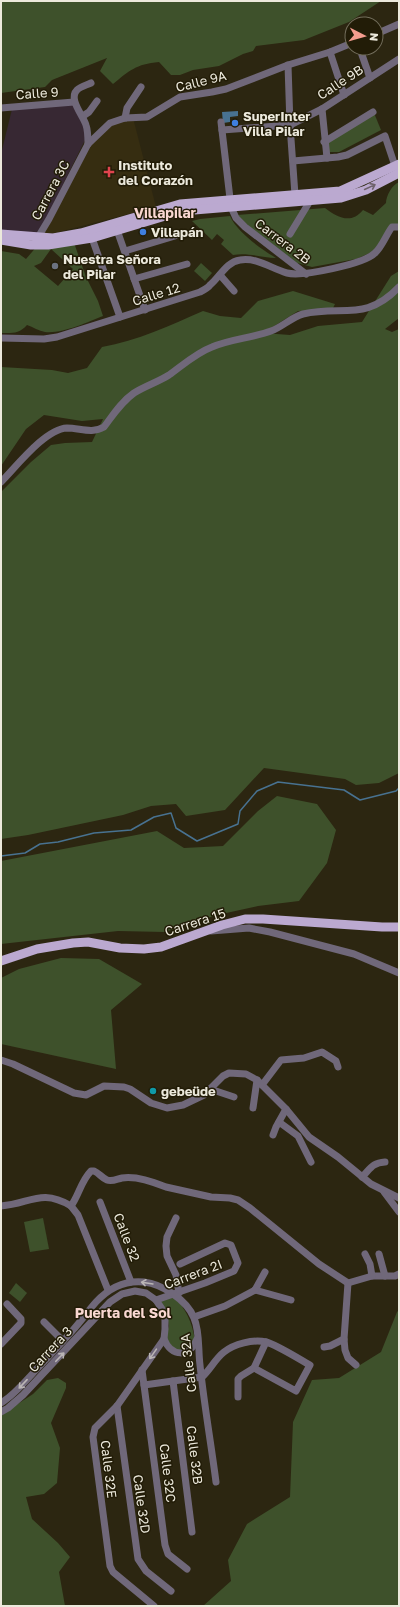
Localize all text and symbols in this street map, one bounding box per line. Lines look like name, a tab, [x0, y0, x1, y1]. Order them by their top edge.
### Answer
north arrow	[344, 16, 384, 56]
text: N	[368, 32, 381, 42]
street label: Calle 9B	[314, 61, 366, 103]
street label: Calle 9A	[174, 67, 228, 95]
street label: Calle 9	[15, 84, 59, 102]
place label: SuperInter Villa Pilar	[243, 108, 310, 139]
marker: SuperInter Villa Pilar	[230, 118, 240, 128]
street label: Carrera 3C	[28, 157, 73, 223]
place label: Instituto del Corazón	[118, 157, 193, 188]
marker: Instituto del Corazón	[103, 166, 115, 178]
one-way arrow	[364, 183, 376, 190]
district label: Villapilar	[134, 204, 197, 221]
street label: Carrera 2B	[252, 215, 314, 267]
place label: Villapán	[151, 224, 204, 240]
marker: Villapán	[138, 227, 148, 237]
place label: Nuestra Señora del Pilar	[63, 251, 161, 282]
marker: Nuestra Señora del Pilar	[50, 261, 60, 271]
street label: Calle 12	[130, 279, 182, 309]
street label: Carrera 15	[163, 905, 227, 939]
place label: gebeüde	[161, 1083, 216, 1099]
marker: gebeüde	[148, 1086, 158, 1096]
street label: Calle 32	[111, 1211, 143, 1263]
street label: Carrera 2I	[162, 1256, 224, 1292]
one-way arrow	[141, 1278, 154, 1286]
district label: Puerta del Sol	[75, 1304, 172, 1321]
street label: Carrera 3	[25, 1323, 75, 1375]
street label: Calle 32A	[176, 1332, 200, 1393]
one-way arrow	[149, 1349, 157, 1360]
one-way arrow	[55, 1352, 65, 1362]
one-way arrow	[19, 1379, 28, 1389]
street label: Calle 32B	[183, 1425, 207, 1486]
street label: Calle 32E	[98, 1439, 120, 1499]
street label: Calle 32C	[156, 1443, 180, 1503]
street label: Calle 32D	[130, 1473, 154, 1535]

